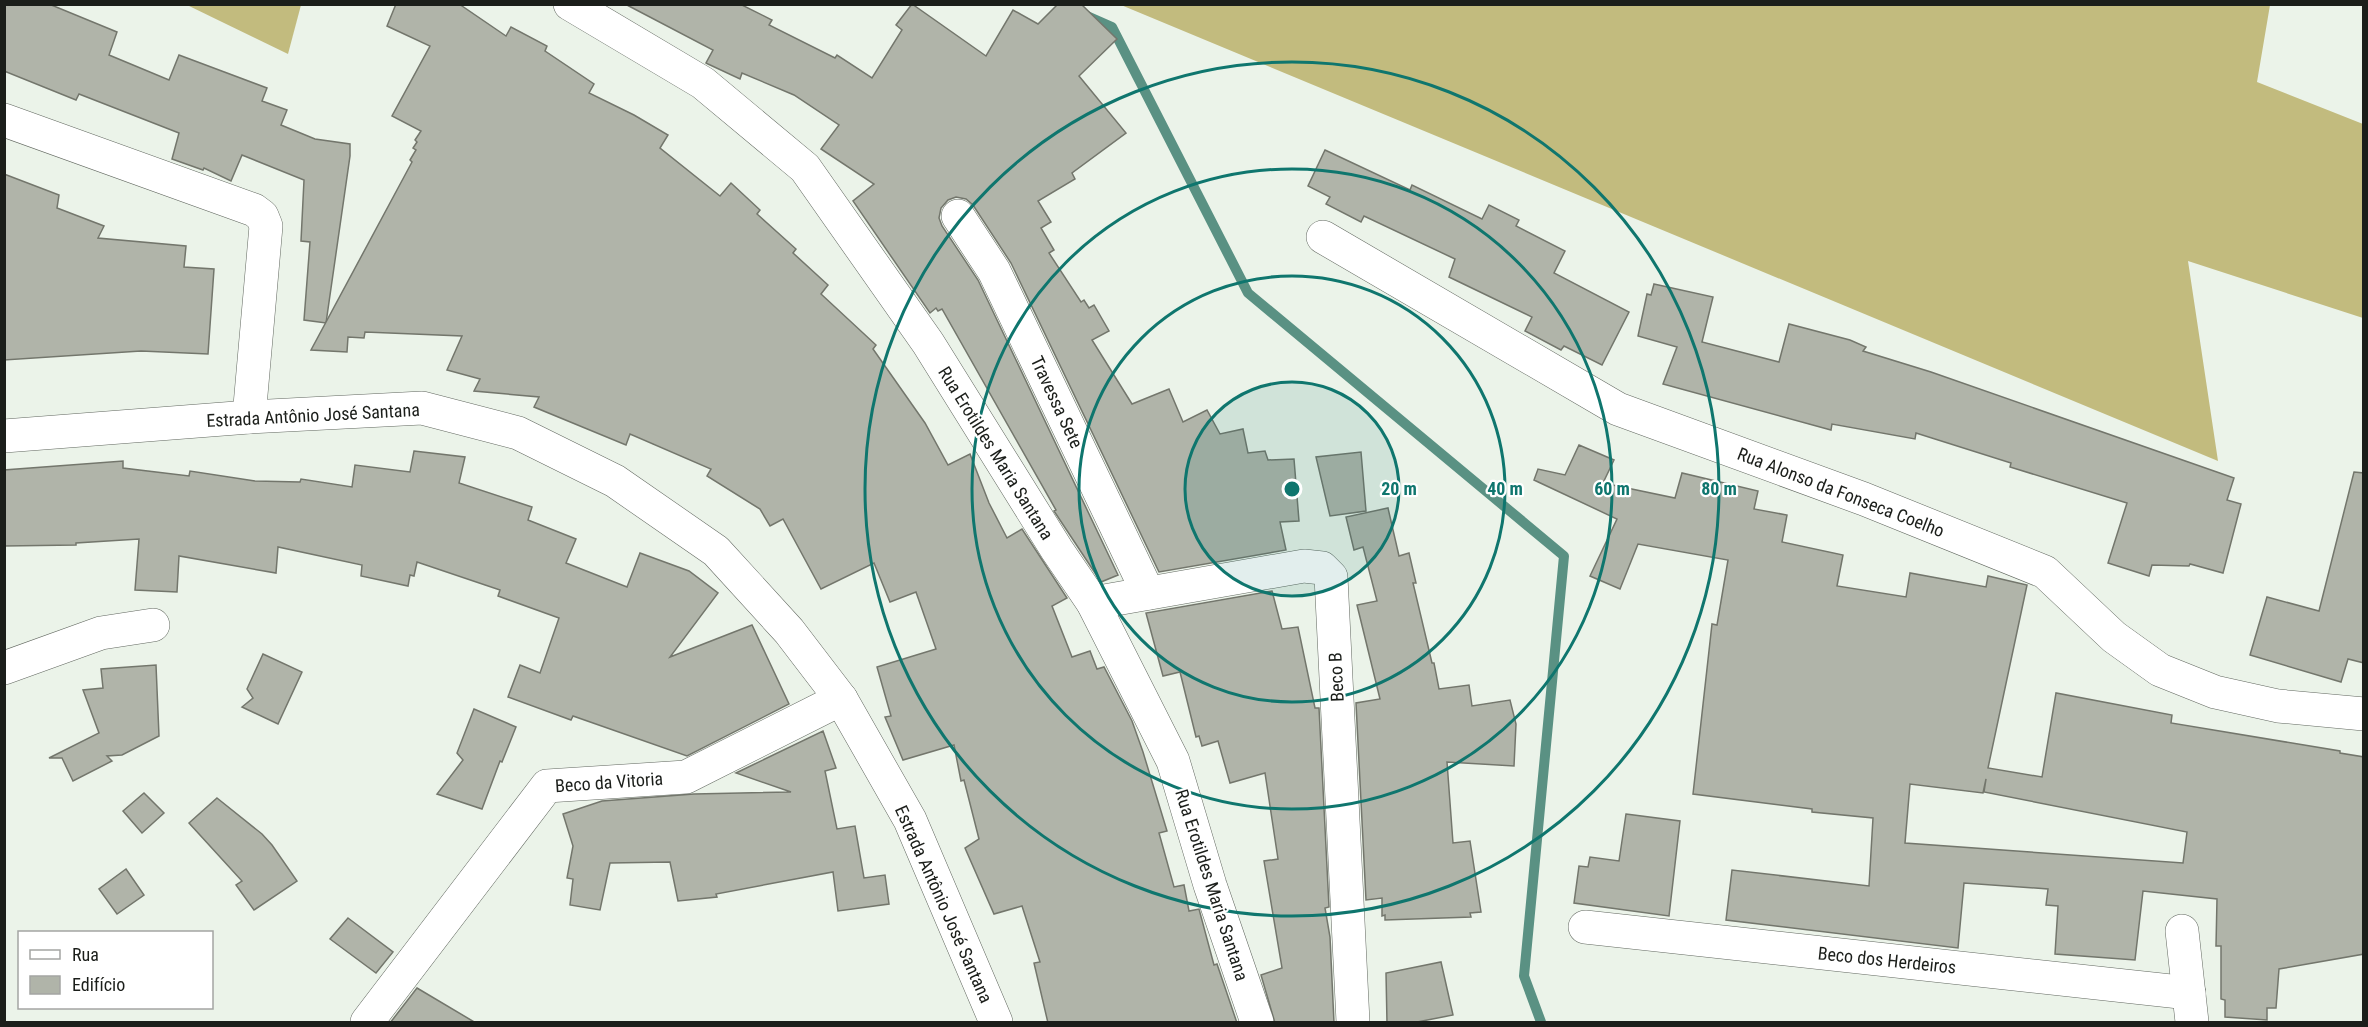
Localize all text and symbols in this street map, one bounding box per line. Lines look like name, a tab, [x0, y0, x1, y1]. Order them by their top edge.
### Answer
street label: Travessa Sete	[1027, 353, 1087, 451]
street label: Rua Erotildes Maria Santana	[934, 363, 1058, 543]
street label: Estrada Antônio José Santana	[206, 399, 420, 431]
street label: Rua Alonso da Fonseca Coelho	[1735, 443, 1947, 541]
text: 20 m	[1381, 478, 1417, 499]
text: 40 m	[1487, 478, 1523, 499]
text: 60 m	[1594, 478, 1630, 499]
text: 80 m	[1701, 478, 1737, 499]
centre of rings	[1282, 479, 1302, 499]
street label: Beco B	[1324, 652, 1348, 702]
street label: Beco da Vitoria	[554, 768, 664, 796]
street label: Rua Erotildes Maria Santana	[1171, 787, 1253, 983]
street label: Estrada Antônio José Santana	[891, 802, 997, 1006]
legend	[18, 931, 213, 1009]
street label: Beco dos Herdeiros	[1817, 942, 1957, 978]
text: Rua	[72, 944, 99, 965]
text: Edifício	[72, 974, 125, 995]

